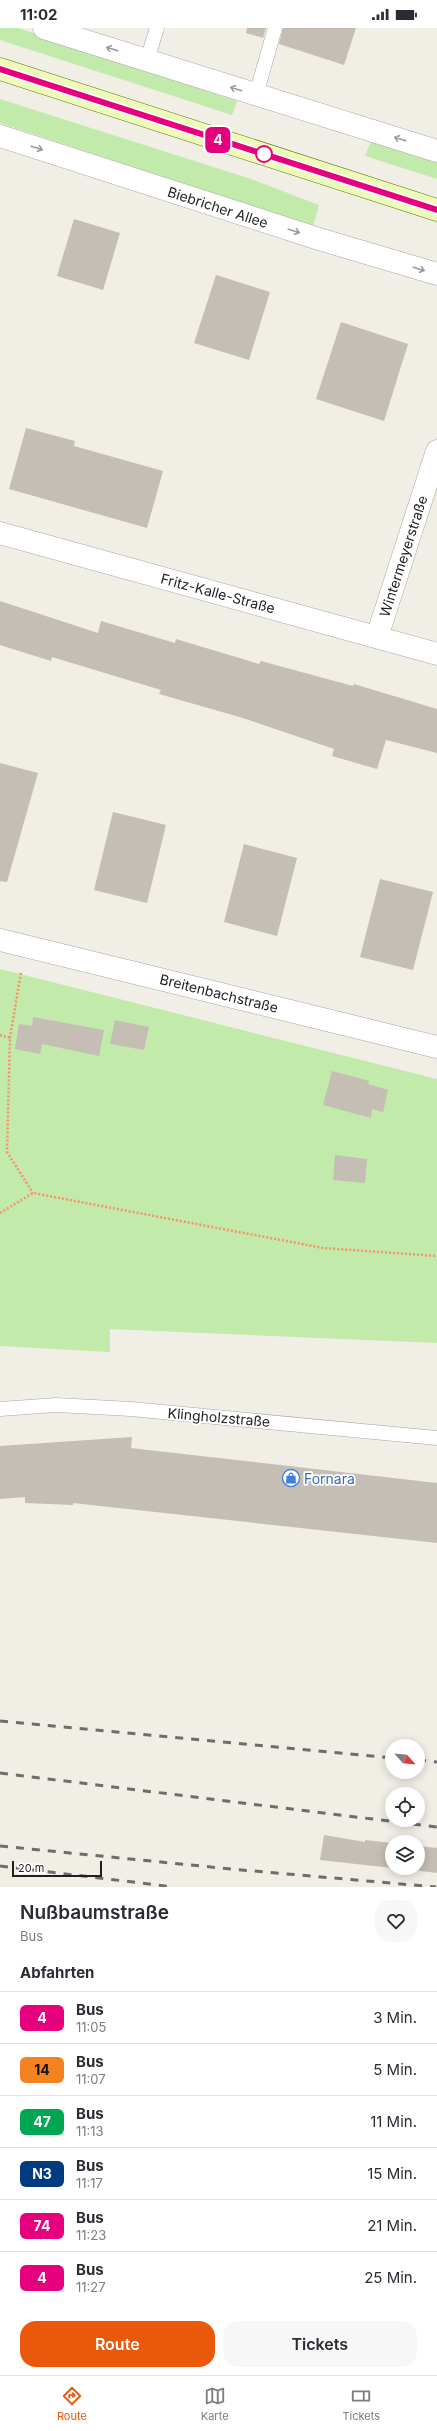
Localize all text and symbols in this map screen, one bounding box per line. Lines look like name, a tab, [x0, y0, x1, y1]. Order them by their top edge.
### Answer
text: 11:02	[20, 5, 58, 24]
one-way arrow	[105, 45, 118, 52]
one-way arrow	[230, 84, 242, 92]
line badge: 4	[205, 127, 231, 153]
text: 4	[213, 131, 223, 148]
one-way arrow	[394, 135, 406, 143]
one-way arrow	[31, 145, 43, 153]
unlabelled marker	[255, 145, 273, 163]
street label: Biebricher Allee	[166, 183, 270, 231]
one-way arrow	[288, 228, 301, 235]
one-way arrow	[412, 266, 425, 273]
street label: Wintermeyerstraße	[375, 493, 431, 619]
street label: Fritz-Kalle-Straße	[159, 570, 277, 616]
street label: Breitenbachstraße	[158, 970, 280, 1016]
street label: Klingholzstraße	[167, 1404, 271, 1430]
shop icon: Fornara	[281, 1468, 301, 1488]
place label: Fornara	[304, 1470, 355, 1487]
north arrow	[385, 1739, 425, 1779]
map controls	[385, 1739, 425, 1875]
button: locate	[385, 1787, 425, 1827]
button: layers	[385, 1835, 425, 1875]
scale bar	[12, 1859, 102, 1878]
text: 20 m	[18, 1861, 44, 1875]
button: heart	[375, 1900, 417, 1942]
text: Nußbaumstraße	[20, 1901, 169, 1924]
text: Bus	[20, 1928, 43, 1944]
text: Abfahrten	[20, 1963, 94, 1982]
text: Bus	[76, 2000, 104, 2019]
text: 3 Min.	[373, 2008, 417, 2027]
text: 4	[37, 2009, 47, 2026]
text: 11:05	[76, 2019, 106, 2035]
text: Bus	[76, 2052, 104, 2071]
text: 5 Min.	[373, 2060, 417, 2079]
text: 14	[34, 2061, 50, 2078]
text: 11:07	[76, 2071, 106, 2087]
text: Bus	[76, 2104, 104, 2123]
text: 11 Min.	[370, 2112, 417, 2131]
text: 47	[33, 2113, 51, 2130]
text: 11:13	[76, 2123, 104, 2139]
text: Bus	[76, 2156, 104, 2175]
text: 15 Min.	[367, 2164, 417, 2183]
text: N3	[32, 2165, 52, 2182]
text: 11:17	[76, 2175, 103, 2191]
text: Bus	[76, 2208, 104, 2227]
text: 21 Min.	[367, 2216, 417, 2235]
text: 74	[34, 2217, 50, 2234]
text: 11:23	[76, 2227, 106, 2243]
text: Bus	[76, 2260, 104, 2279]
text: 25 Min.	[364, 2268, 417, 2287]
text: 4	[37, 2269, 47, 2286]
text: 11:27	[76, 2279, 106, 2295]
button: Route	[20, 2321, 215, 2367]
button: Tickets	[223, 2321, 417, 2367]
tab: Route	[57, 2385, 87, 2423]
tab: Karte	[201, 2385, 229, 2423]
tab: Tickets	[342, 2385, 380, 2423]

